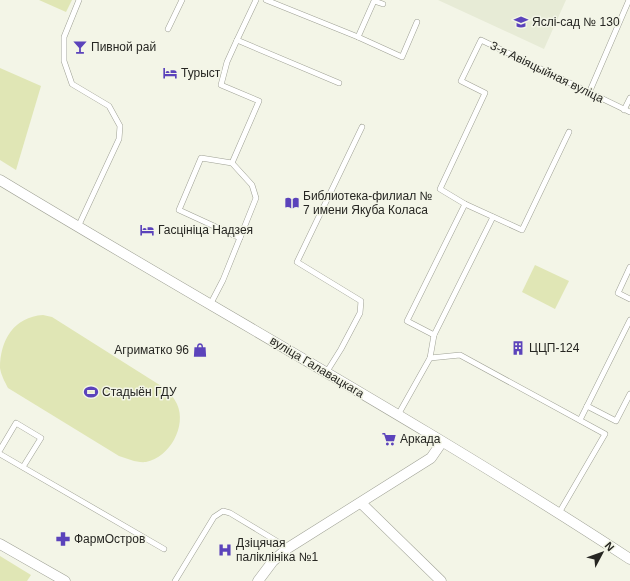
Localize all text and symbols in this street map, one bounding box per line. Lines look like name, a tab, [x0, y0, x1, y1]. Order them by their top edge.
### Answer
school or university icon: Яслі-сад № 130	[513, 14, 529, 30]
place label: Яслі-сад № 130	[532, 15, 620, 29]
street label: 3-я Авіяцыйная вуліца	[488, 38, 606, 106]
bar icon: Пивной рай	[72, 39, 88, 55]
place label: Пивной рай	[91, 40, 156, 54]
hotel icon: Турыст	[162, 65, 178, 81]
place label: Турыст	[181, 66, 221, 80]
place label: Библиотека-филиал № 7 имени Якуба Коласа	[303, 189, 433, 217]
library icon: Библиотека-филиал № 7 имени Якуба Коласа	[284, 195, 300, 211]
hotel icon: Гасцініца Надзея	[139, 222, 155, 238]
place label: Гасцініца Надзея	[158, 223, 253, 237]
street label: вуліца Галавацкага	[267, 333, 367, 401]
building icon: ЦЦП-124	[510, 340, 526, 356]
place label: ЦЦП-124	[529, 341, 580, 355]
shop icon: Агриматко 96	[192, 342, 208, 358]
place label: Агриматко 96	[114, 343, 189, 357]
sports icon: Стадыён ГДУ	[83, 384, 99, 400]
place label: Стадыён ГДУ	[102, 385, 177, 399]
supermarket icon: Аркада	[381, 431, 397, 447]
place label: Аркада	[400, 432, 441, 446]
pharmacy icon: ФармОстров	[55, 531, 71, 547]
place label: ФармОстров	[74, 532, 145, 546]
north arrow	[582, 533, 622, 573]
place label: Дзіцячая паліклініка №1	[236, 536, 319, 564]
text: N	[602, 540, 617, 553]
hospital icon: Дзіцячая паліклініка №1	[217, 542, 233, 558]

